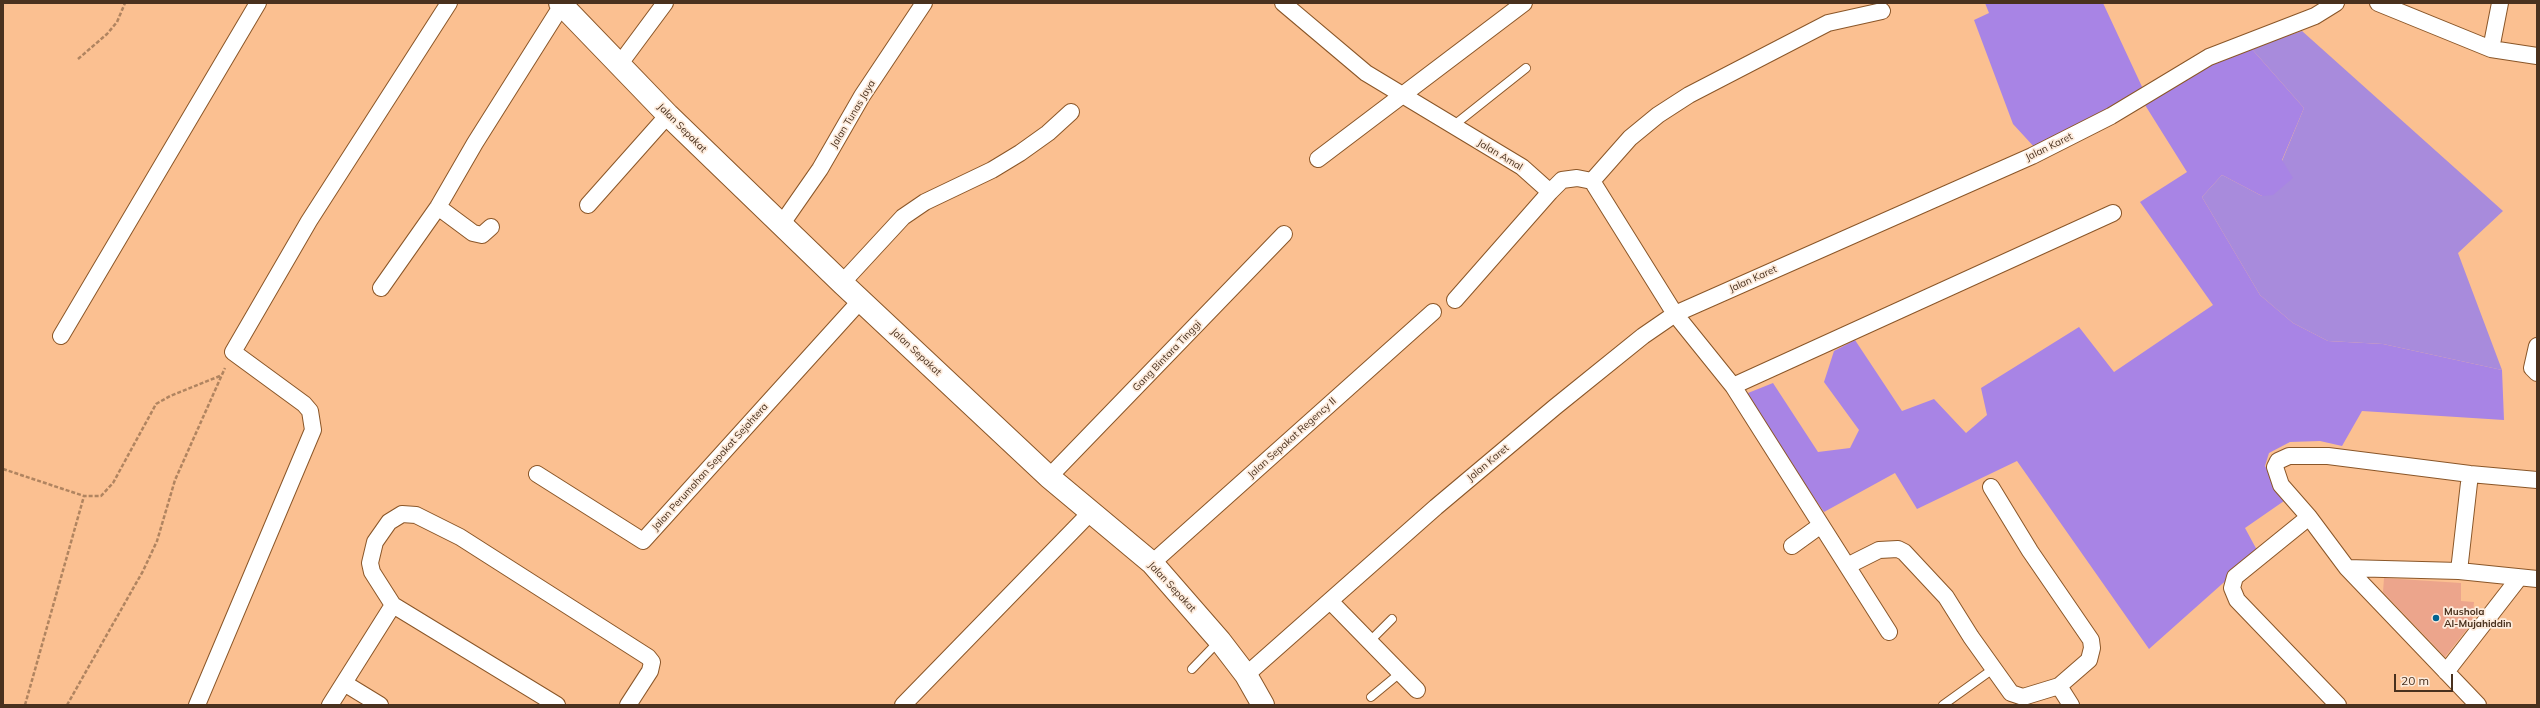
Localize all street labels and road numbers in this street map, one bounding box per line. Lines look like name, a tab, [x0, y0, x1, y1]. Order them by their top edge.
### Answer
street label: Jalan Tunas Jaya	[828, 78, 878, 150]
street label: Jalan Sepakat	[655, 101, 709, 155]
street label: Jalan Karet	[2023, 130, 2075, 164]
street label: Jalan Amal	[1475, 137, 1525, 173]
street label: Jalan Karet	[1727, 263, 1779, 295]
street label: Gang Bintara Tinggi	[1130, 318, 1204, 394]
street label: Jalan Sepakat	[888, 326, 944, 378]
street label: Jalan Sepakat Regency II	[1245, 395, 1339, 481]
street label: Jalan Perumahan Sepakat Sejahtera	[649, 401, 771, 533]
street label: Jalan Karet	[1465, 442, 1511, 484]
street label: Jalan Sepakat	[1146, 559, 1198, 615]

